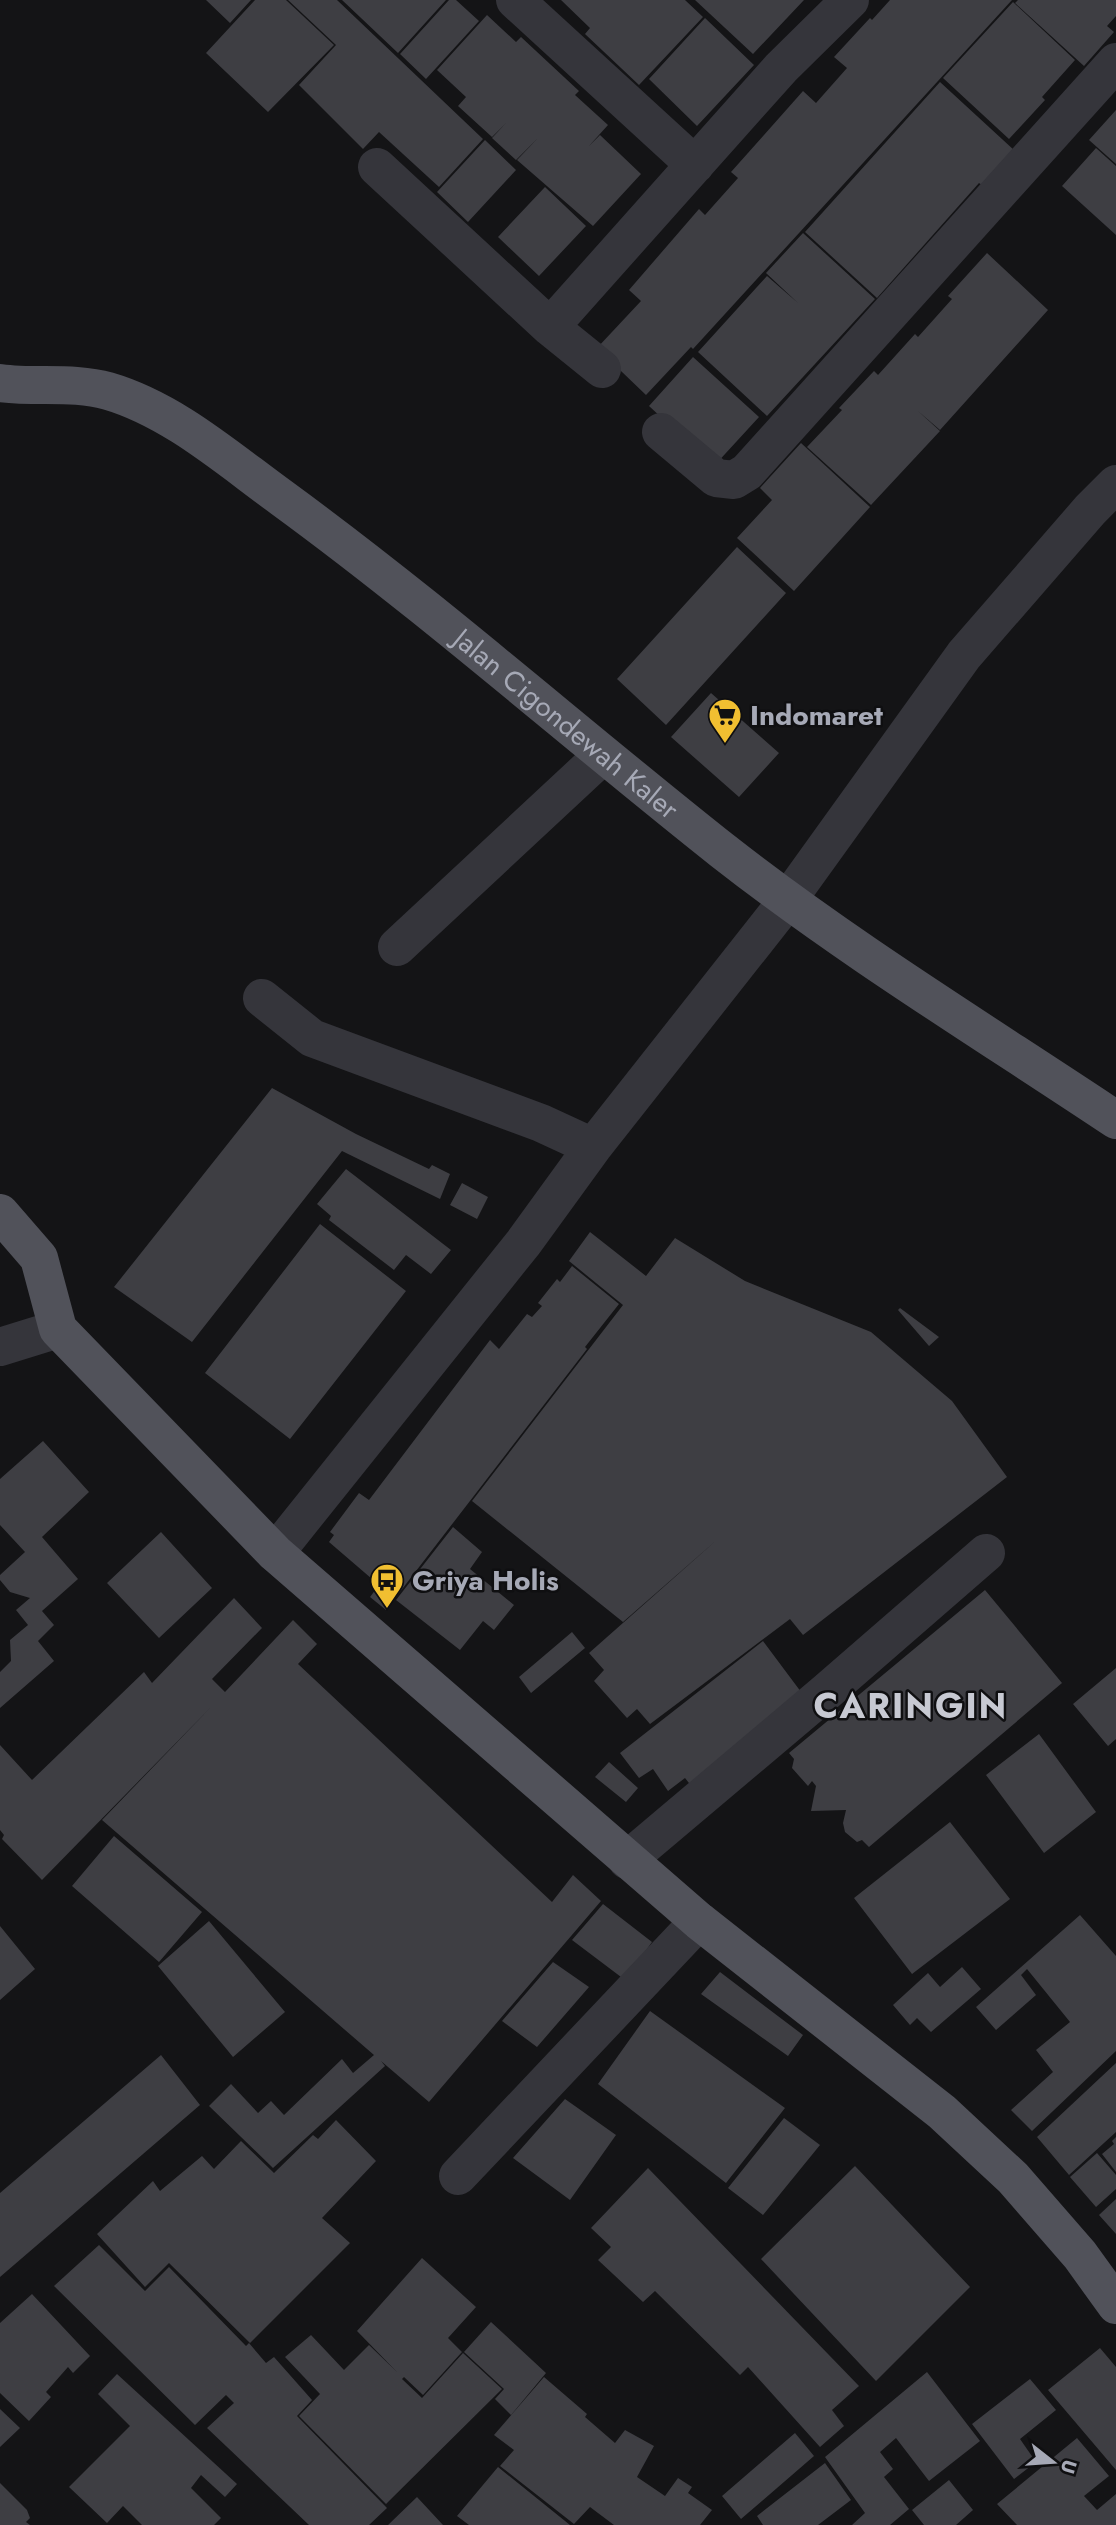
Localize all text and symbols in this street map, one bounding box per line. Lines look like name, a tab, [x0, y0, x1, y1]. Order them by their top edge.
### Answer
street label: Jalan Cigondewah Kaler	[442, 616, 688, 829]
place label: Indomaret	[750, 695, 883, 736]
supermarket icon: Indomaret	[706, 696, 744, 745]
place label: Griya Holis	[412, 1560, 559, 1601]
bus stop icon: Griya Holis	[368, 1561, 406, 1610]
district label: CARINGIN	[814, 1681, 1008, 1731]
north arrow	[1018, 2427, 1088, 2497]
text: U	[1054, 2457, 1084, 2477]

